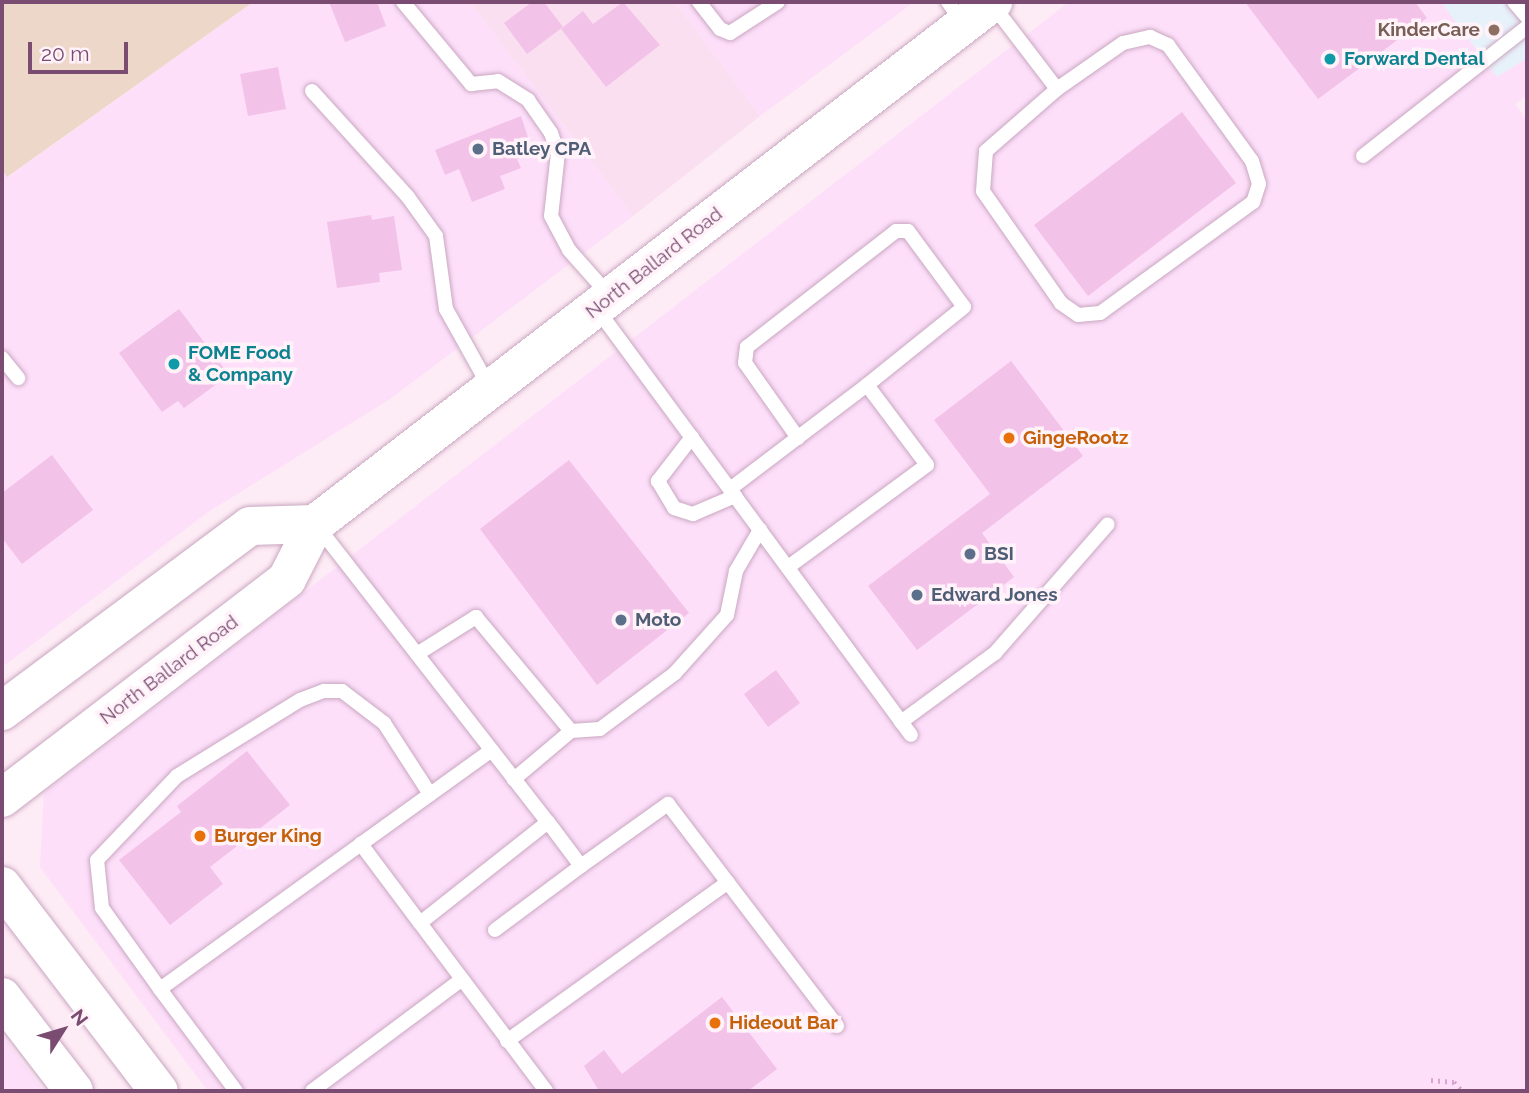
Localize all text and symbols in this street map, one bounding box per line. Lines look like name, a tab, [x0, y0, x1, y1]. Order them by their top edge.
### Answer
place label: KinderCare	[1377, 19, 1480, 41]
marker: KinderCare	[1486, 22, 1502, 38]
scale bar	[32, 28, 131, 72]
text: 20 m	[41, 41, 89, 66]
place label: Forward Dental	[1344, 48, 1484, 70]
marker: Forward Dental	[1322, 51, 1338, 67]
place label: Batley CPA	[492, 138, 592, 160]
marker: Batley CPA	[470, 141, 486, 157]
street label: North Ballard Road	[581, 203, 727, 323]
place label: FOME Food & Company	[188, 342, 293, 386]
marker: FOME Food & Company	[166, 356, 182, 372]
place label: GingeRootz	[1023, 427, 1128, 449]
marker: GingeRootz	[1001, 430, 1017, 446]
place label: BSI	[984, 543, 1014, 565]
marker: BSI	[962, 546, 978, 562]
place label: Edward Jones	[931, 584, 1058, 606]
marker: Edward Jones	[909, 587, 925, 603]
place label: Moto	[635, 609, 681, 631]
street label: North Ballard Road	[95, 611, 243, 729]
marker: Moto	[613, 612, 629, 628]
place label: Burger King	[214, 825, 322, 847]
marker: Burger King	[192, 828, 208, 844]
north arrow	[28, 995, 98, 1065]
text: N	[67, 1005, 93, 1030]
place label: Hideout Bar	[729, 1012, 838, 1034]
marker: Hideout Bar	[707, 1015, 723, 1031]

